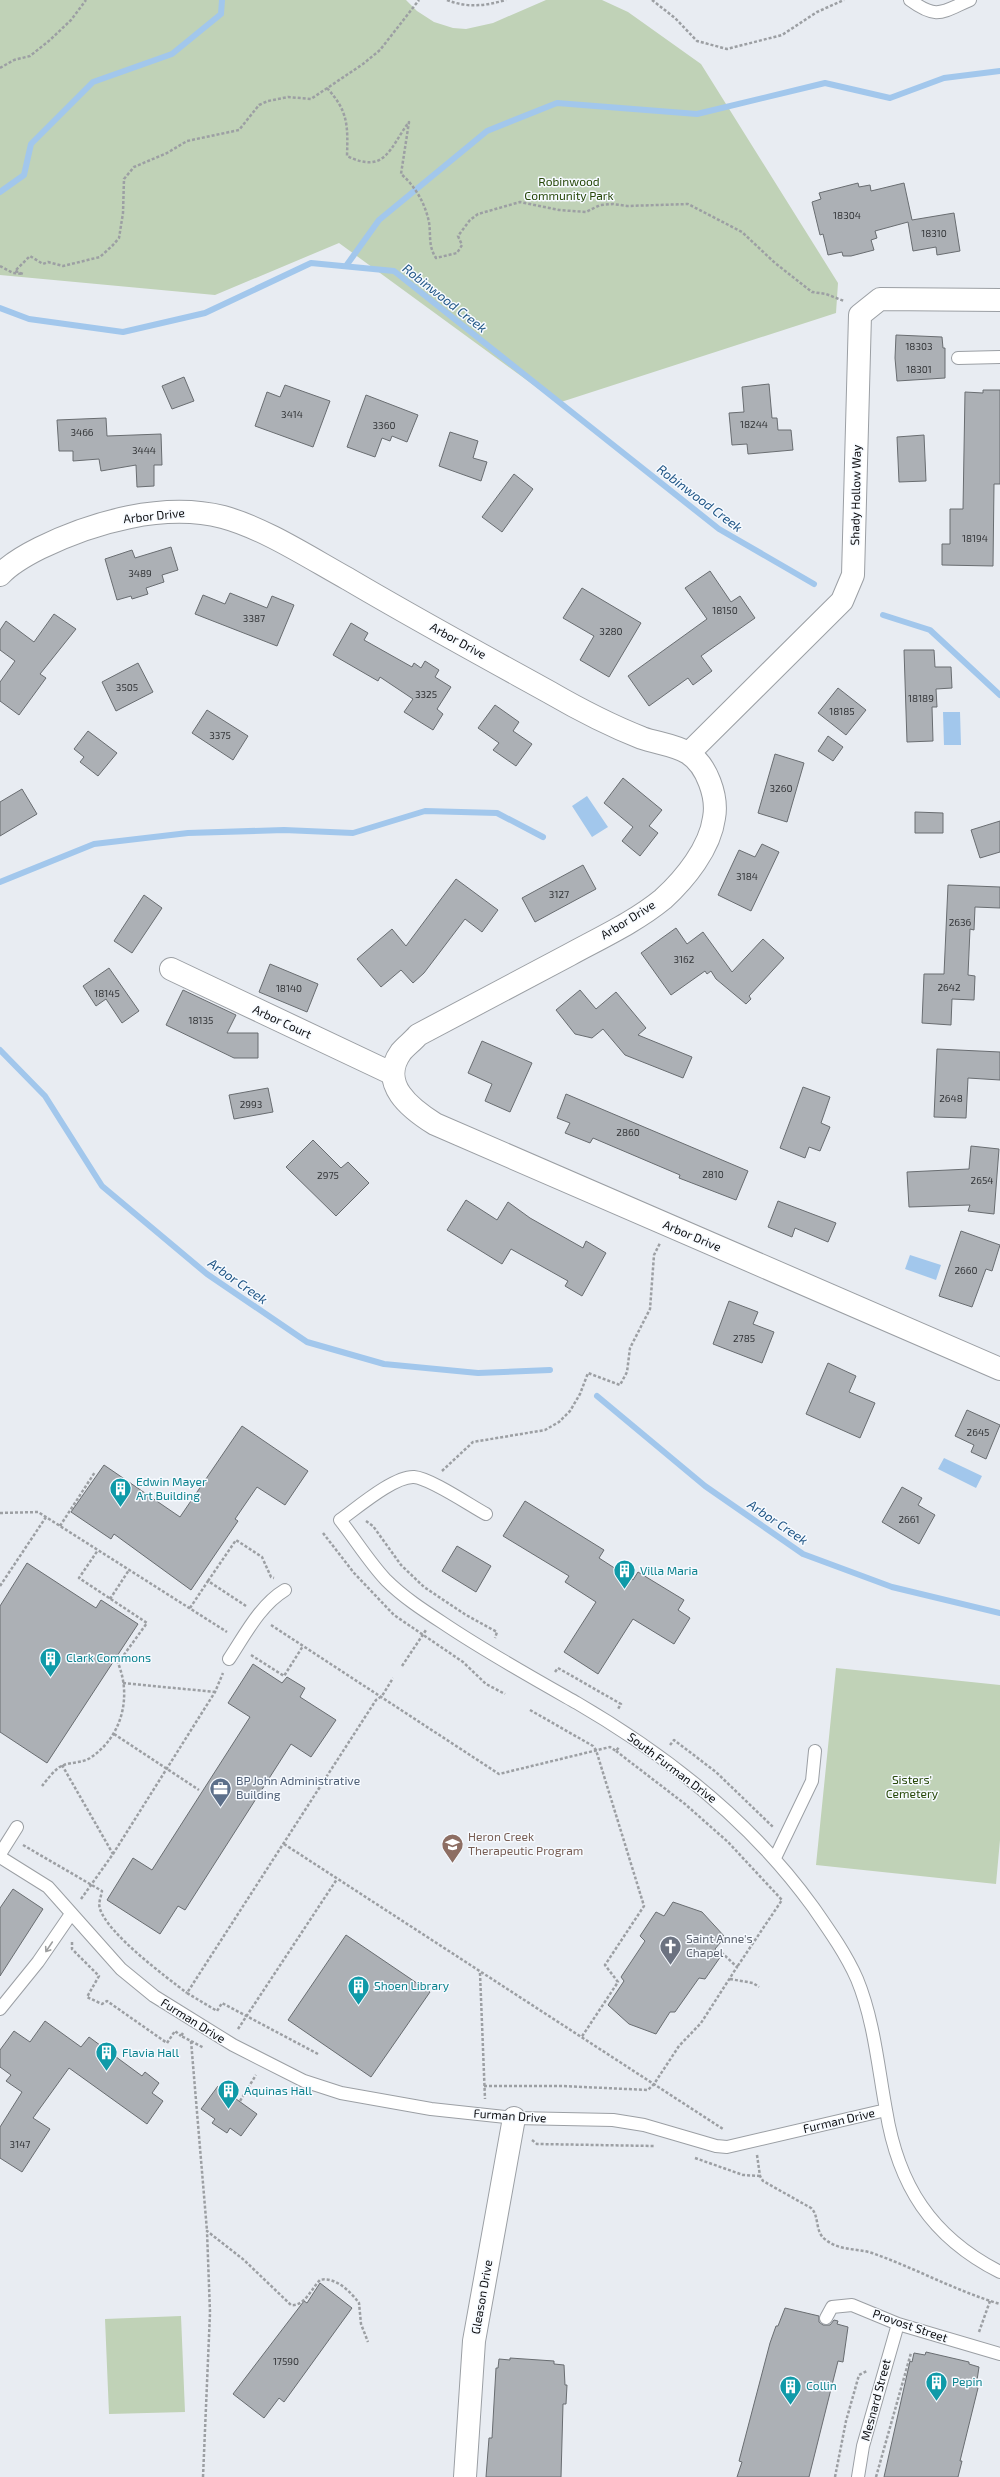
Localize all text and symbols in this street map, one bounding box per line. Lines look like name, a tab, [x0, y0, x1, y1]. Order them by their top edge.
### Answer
park label: Robinwood Community Park	[524, 174, 614, 202]
house number: 18304	[833, 209, 861, 221]
house number: 18310	[921, 227, 947, 239]
water label: Robinwood Creek	[400, 260, 491, 336]
house number: 18303	[905, 340, 933, 352]
house number: 18301	[906, 363, 932, 375]
house number: 3414	[281, 408, 303, 420]
house number: 18244	[740, 418, 768, 430]
house number: 3360	[373, 419, 395, 431]
house number: 3466	[70, 426, 94, 438]
house number: 3444	[132, 444, 156, 456]
street label: Shady Hollow Way	[847, 444, 863, 546]
water label: Robinwood Creek	[654, 461, 746, 535]
street label: Arbor Drive	[122, 505, 185, 525]
house number: 18194	[962, 532, 988, 544]
house number: 3489	[128, 567, 152, 579]
house number: 18150	[712, 604, 738, 616]
house number: 3387	[243, 612, 265, 624]
street label: Arbor Drive	[428, 619, 489, 661]
house number: 3280	[599, 625, 623, 637]
house number: 3505	[116, 681, 138, 693]
house number: 3325	[415, 688, 437, 700]
house number: 18189	[908, 692, 934, 704]
house number: 18185	[829, 705, 855, 717]
house number: 3375	[209, 729, 231, 741]
house number: 3260	[770, 782, 792, 794]
house number: 3184	[736, 870, 758, 882]
house number: 3127	[549, 888, 569, 900]
street label: Arbor Drive	[598, 897, 657, 941]
house number: 2636	[949, 916, 972, 928]
house number: 3162	[674, 953, 695, 965]
house number: 2642	[937, 981, 961, 993]
house number: 18140	[276, 982, 302, 994]
house number: 18145	[94, 987, 120, 999]
street label: Arbor Court	[251, 1001, 314, 1041]
house number: 18135	[189, 1014, 213, 1026]
house number: 2648	[939, 1092, 963, 1104]
house number: 2993	[240, 1098, 262, 1110]
house number: 2860	[616, 1126, 640, 1138]
house number: 2810	[702, 1168, 724, 1180]
house number: 2975	[317, 1169, 339, 1181]
house number: 2654	[971, 1174, 993, 1186]
street label: Arbor Drive	[661, 1217, 724, 1254]
water label: Arbor Creek	[204, 1254, 271, 1307]
house number: 2660	[954, 1264, 978, 1276]
house number: 2785	[733, 1332, 755, 1344]
house number: 2645	[967, 1426, 989, 1438]
place label: Edwin Mayer Art Building	[136, 1474, 207, 1502]
building icon: Edwin Mayer Art Building	[108, 1476, 134, 1509]
water label: Arbor Creek	[744, 1496, 811, 1548]
house number: 2661	[898, 1513, 920, 1525]
building icon: Villa Maria	[611, 1558, 637, 1591]
place label: Villa Maria	[640, 1563, 698, 1577]
building icon: Clark Commons	[38, 1645, 64, 1678]
place label: Clark Commons	[66, 1650, 151, 1664]
street label: South Furman Drive	[625, 1729, 720, 1805]
park label: Sisters' Cemetery	[886, 1772, 939, 1800]
place label: BP John Administrative Building	[236, 1773, 360, 1801]
office icon: BP John Administrative Building	[208, 1775, 234, 1808]
place label: Heron Creek Therapeutic Program	[468, 1829, 583, 1857]
school or university icon: Heron Creek Therapeutic Program	[440, 1831, 466, 1864]
place label: Saint Anne's Chapel	[686, 1931, 753, 1959]
church icon: Saint Anne's Chapel	[658, 1933, 684, 1966]
one-way arrow	[45, 1941, 53, 1952]
building icon: Shoen Library	[346, 1973, 372, 2006]
place label: Shoen Library	[374, 1978, 450, 1992]
street label: Furman Drive	[159, 1995, 228, 2045]
building icon: Flavia Hall	[94, 2040, 120, 2073]
place label: Flavia Hall	[122, 2045, 179, 2059]
building icon: Aquinas Hall	[216, 2078, 242, 2111]
place label: Aquinas Hall	[244, 2083, 313, 2097]
street label: Furman Drive	[473, 2105, 547, 2125]
street label: Furman Drive	[802, 2105, 876, 2135]
house number: 3147	[10, 2138, 30, 2150]
street label: Gleason Drive	[468, 2259, 494, 2335]
street label: Provost Street	[871, 2306, 950, 2345]
house number: 17590	[273, 2355, 299, 2367]
street label: Mesnard Street	[857, 2357, 893, 2442]
building icon: Pepin	[924, 2369, 950, 2402]
building icon: Collin	[777, 2373, 803, 2406]
place label: Pepin	[952, 2374, 982, 2388]
place label: Collin	[806, 2378, 837, 2392]

